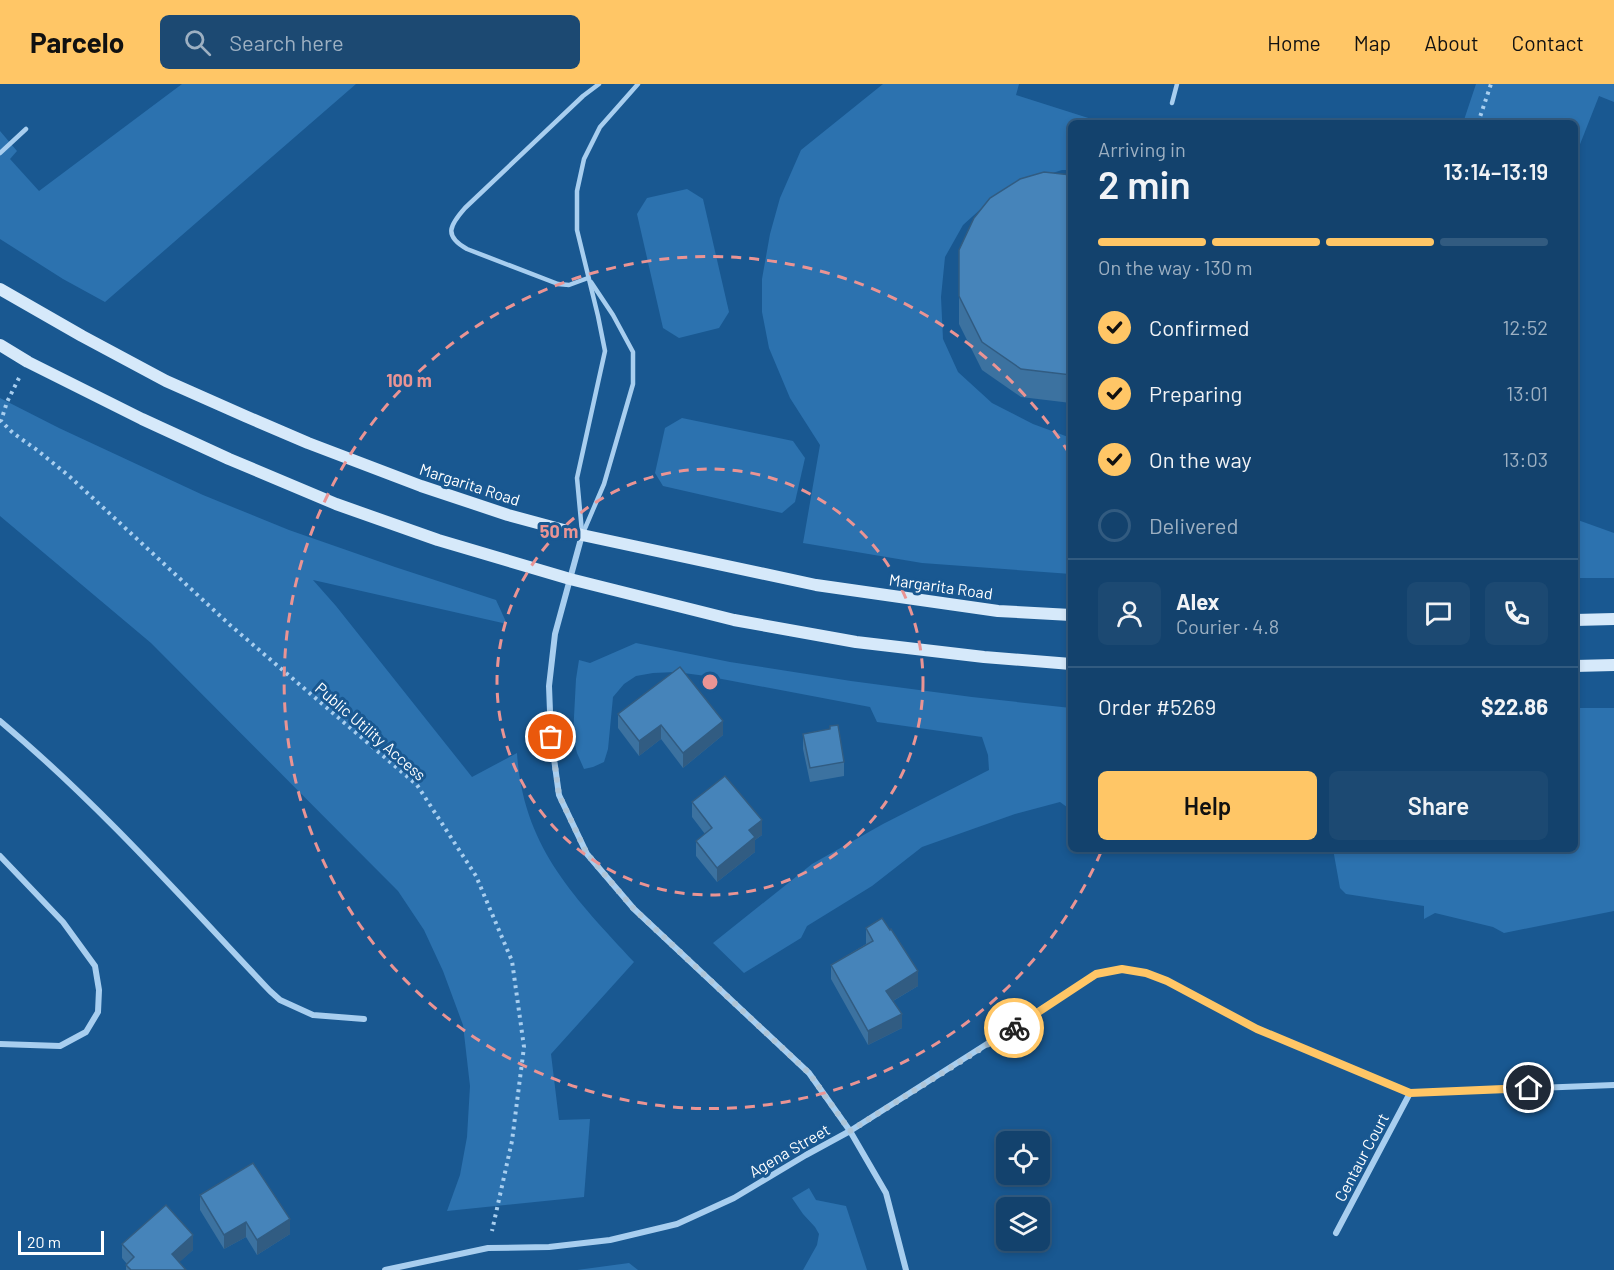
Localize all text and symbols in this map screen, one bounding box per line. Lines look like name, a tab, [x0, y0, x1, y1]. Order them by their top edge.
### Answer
search box	[160, 15, 580, 69]
text: Parcelo	[30, 25, 124, 59]
icon: search	[181, 26, 214, 59]
text: Search here	[229, 29, 344, 55]
text: Home	[1267, 30, 1321, 55]
text: Map	[1354, 30, 1391, 55]
text: About	[1424, 30, 1479, 55]
text: Contact	[1512, 30, 1584, 55]
text: Arriving in	[1098, 137, 1186, 161]
text: 13:14–13:19	[1443, 158, 1548, 184]
text: 2 min	[1098, 160, 1191, 207]
text: On the way · 130 m	[1098, 255, 1253, 279]
icon: check	[1098, 311, 1131, 344]
text: Confirmed	[1149, 314, 1249, 340]
text: 12:52	[1503, 315, 1548, 339]
text: 100 m	[386, 369, 432, 391]
icon: check	[1098, 377, 1131, 410]
text: Preparing	[1149, 380, 1242, 406]
text: 13:01	[1506, 381, 1548, 405]
icon: check	[1098, 443, 1131, 476]
text: On the way	[1149, 446, 1252, 472]
text: 13:03	[1502, 447, 1548, 471]
street label: Margarita Road	[417, 459, 523, 509]
text: Delivered	[1149, 512, 1238, 538]
text: 50 m	[540, 520, 578, 542]
street label: Margarita Road	[888, 569, 994, 603]
button: person	[1098, 582, 1161, 645]
button: chat	[1407, 582, 1470, 645]
button: phone	[1485, 582, 1548, 645]
text: Alex	[1176, 588, 1219, 614]
text: Courier · 4.8	[1176, 614, 1279, 638]
centre of rings	[700, 672, 720, 692]
street label: Public Utility Access	[312, 678, 430, 784]
text: Order #5269	[1098, 693, 1216, 719]
text: $22.86	[1481, 693, 1548, 719]
pin	[525, 711, 576, 762]
icon: bag	[534, 720, 567, 753]
button: Help	[1098, 771, 1317, 840]
button: Share	[1329, 771, 1548, 840]
courier	[984, 998, 1044, 1058]
icon: bike	[998, 1012, 1031, 1045]
pin	[1503, 1062, 1554, 1113]
icon: home	[1512, 1071, 1545, 1104]
street label: Centaur Court	[1330, 1110, 1392, 1204]
street label: Agena Street	[745, 1119, 833, 1181]
map controls	[996, 1131, 1050, 1251]
button: locate	[996, 1131, 1050, 1185]
button: layers	[996, 1197, 1050, 1251]
scale bar	[18, 1228, 104, 1256]
text: 20 m	[27, 1232, 61, 1251]

